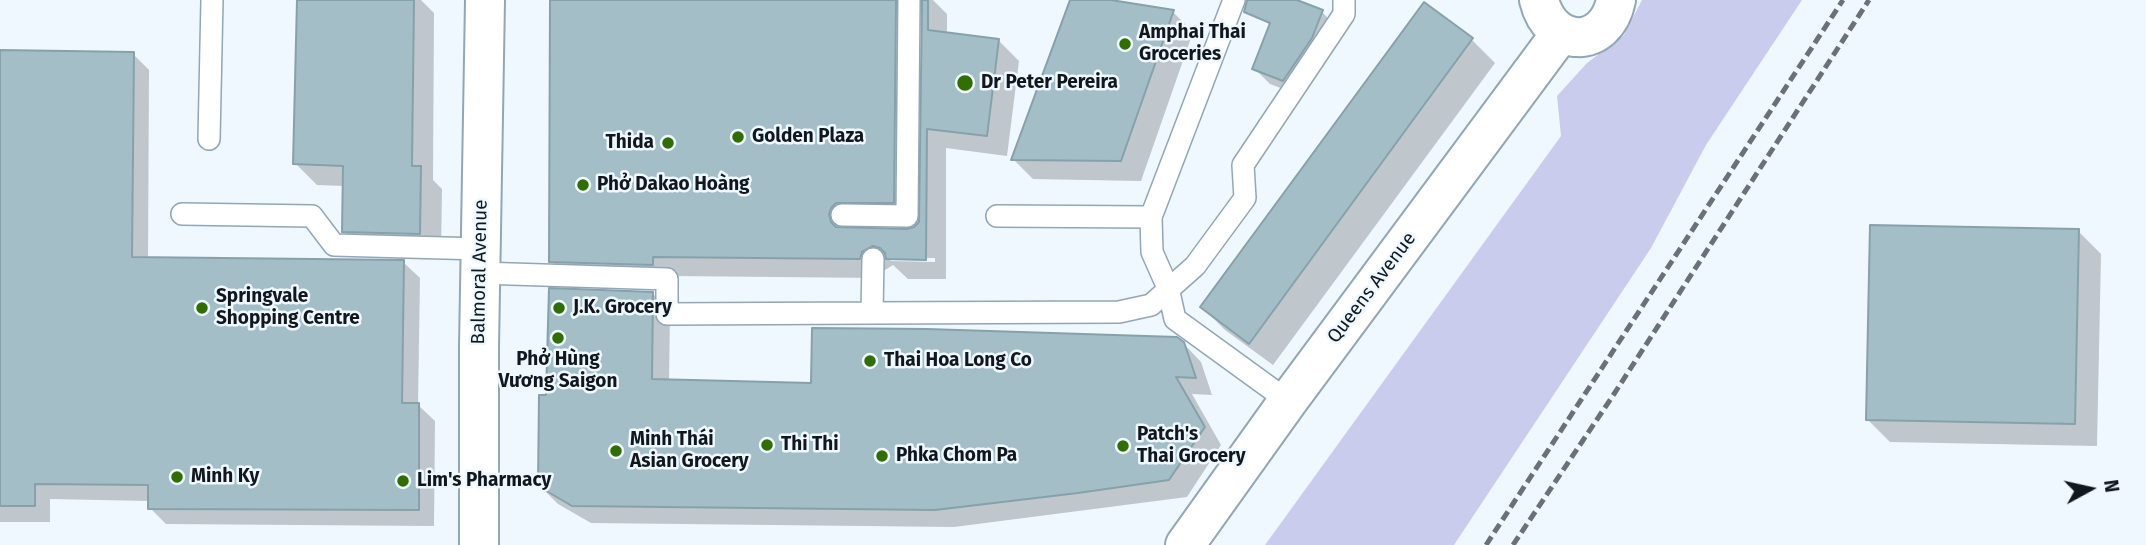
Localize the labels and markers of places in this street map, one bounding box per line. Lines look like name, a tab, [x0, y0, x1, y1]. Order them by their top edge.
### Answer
place label: Amphai Thai Groceries	[1139, 22, 1246, 66]
marker: Amphai Thai Groceries	[1117, 36, 1133, 52]
place label: Dr Peter Pereira	[981, 72, 1118, 94]
marker: Dr Peter Pereira	[955, 73, 975, 93]
place label: Golden Plaza	[752, 126, 864, 148]
marker: Golden Plaza	[730, 129, 746, 145]
place label: Thida	[606, 132, 654, 154]
marker: Thida	[660, 135, 676, 151]
place label: Phở Dakao Hoàng	[597, 174, 750, 196]
marker: Phở Dakao Hoàng	[575, 177, 591, 193]
place label: Springvale Shopping Centre	[216, 286, 360, 330]
place label: J.K. Grocery	[573, 297, 672, 319]
marker: Springvale Shopping Centre	[194, 300, 210, 316]
marker: J.K. Grocery	[551, 300, 567, 316]
marker: Phở Hùng Vương Saigon	[550, 330, 566, 346]
place label: Phở Hùng Vương Saigon	[499, 349, 617, 393]
place label: Thai Hoa Long Co	[884, 350, 1032, 372]
marker: Thai Hoa Long Co	[862, 353, 878, 369]
place label: Patch's Thai Grocery	[1137, 424, 1246, 468]
place label: Minh Thái Asian Grocery	[630, 429, 749, 473]
place label: Thi Thi	[781, 434, 839, 456]
marker: Thi Thi	[759, 437, 775, 453]
marker: Patch's Thai Grocery	[1115, 438, 1131, 454]
marker: Minh Thái Asian Grocery	[608, 443, 624, 459]
place label: Phka Chom Pa	[896, 445, 1017, 467]
marker: Phka Chom Pa	[874, 448, 890, 464]
place label: Minh Ky	[191, 466, 259, 488]
marker: Minh Ky	[169, 469, 185, 485]
place label: Lim's Pharmacy	[417, 470, 551, 492]
marker: Lim's Pharmacy	[395, 473, 411, 489]

